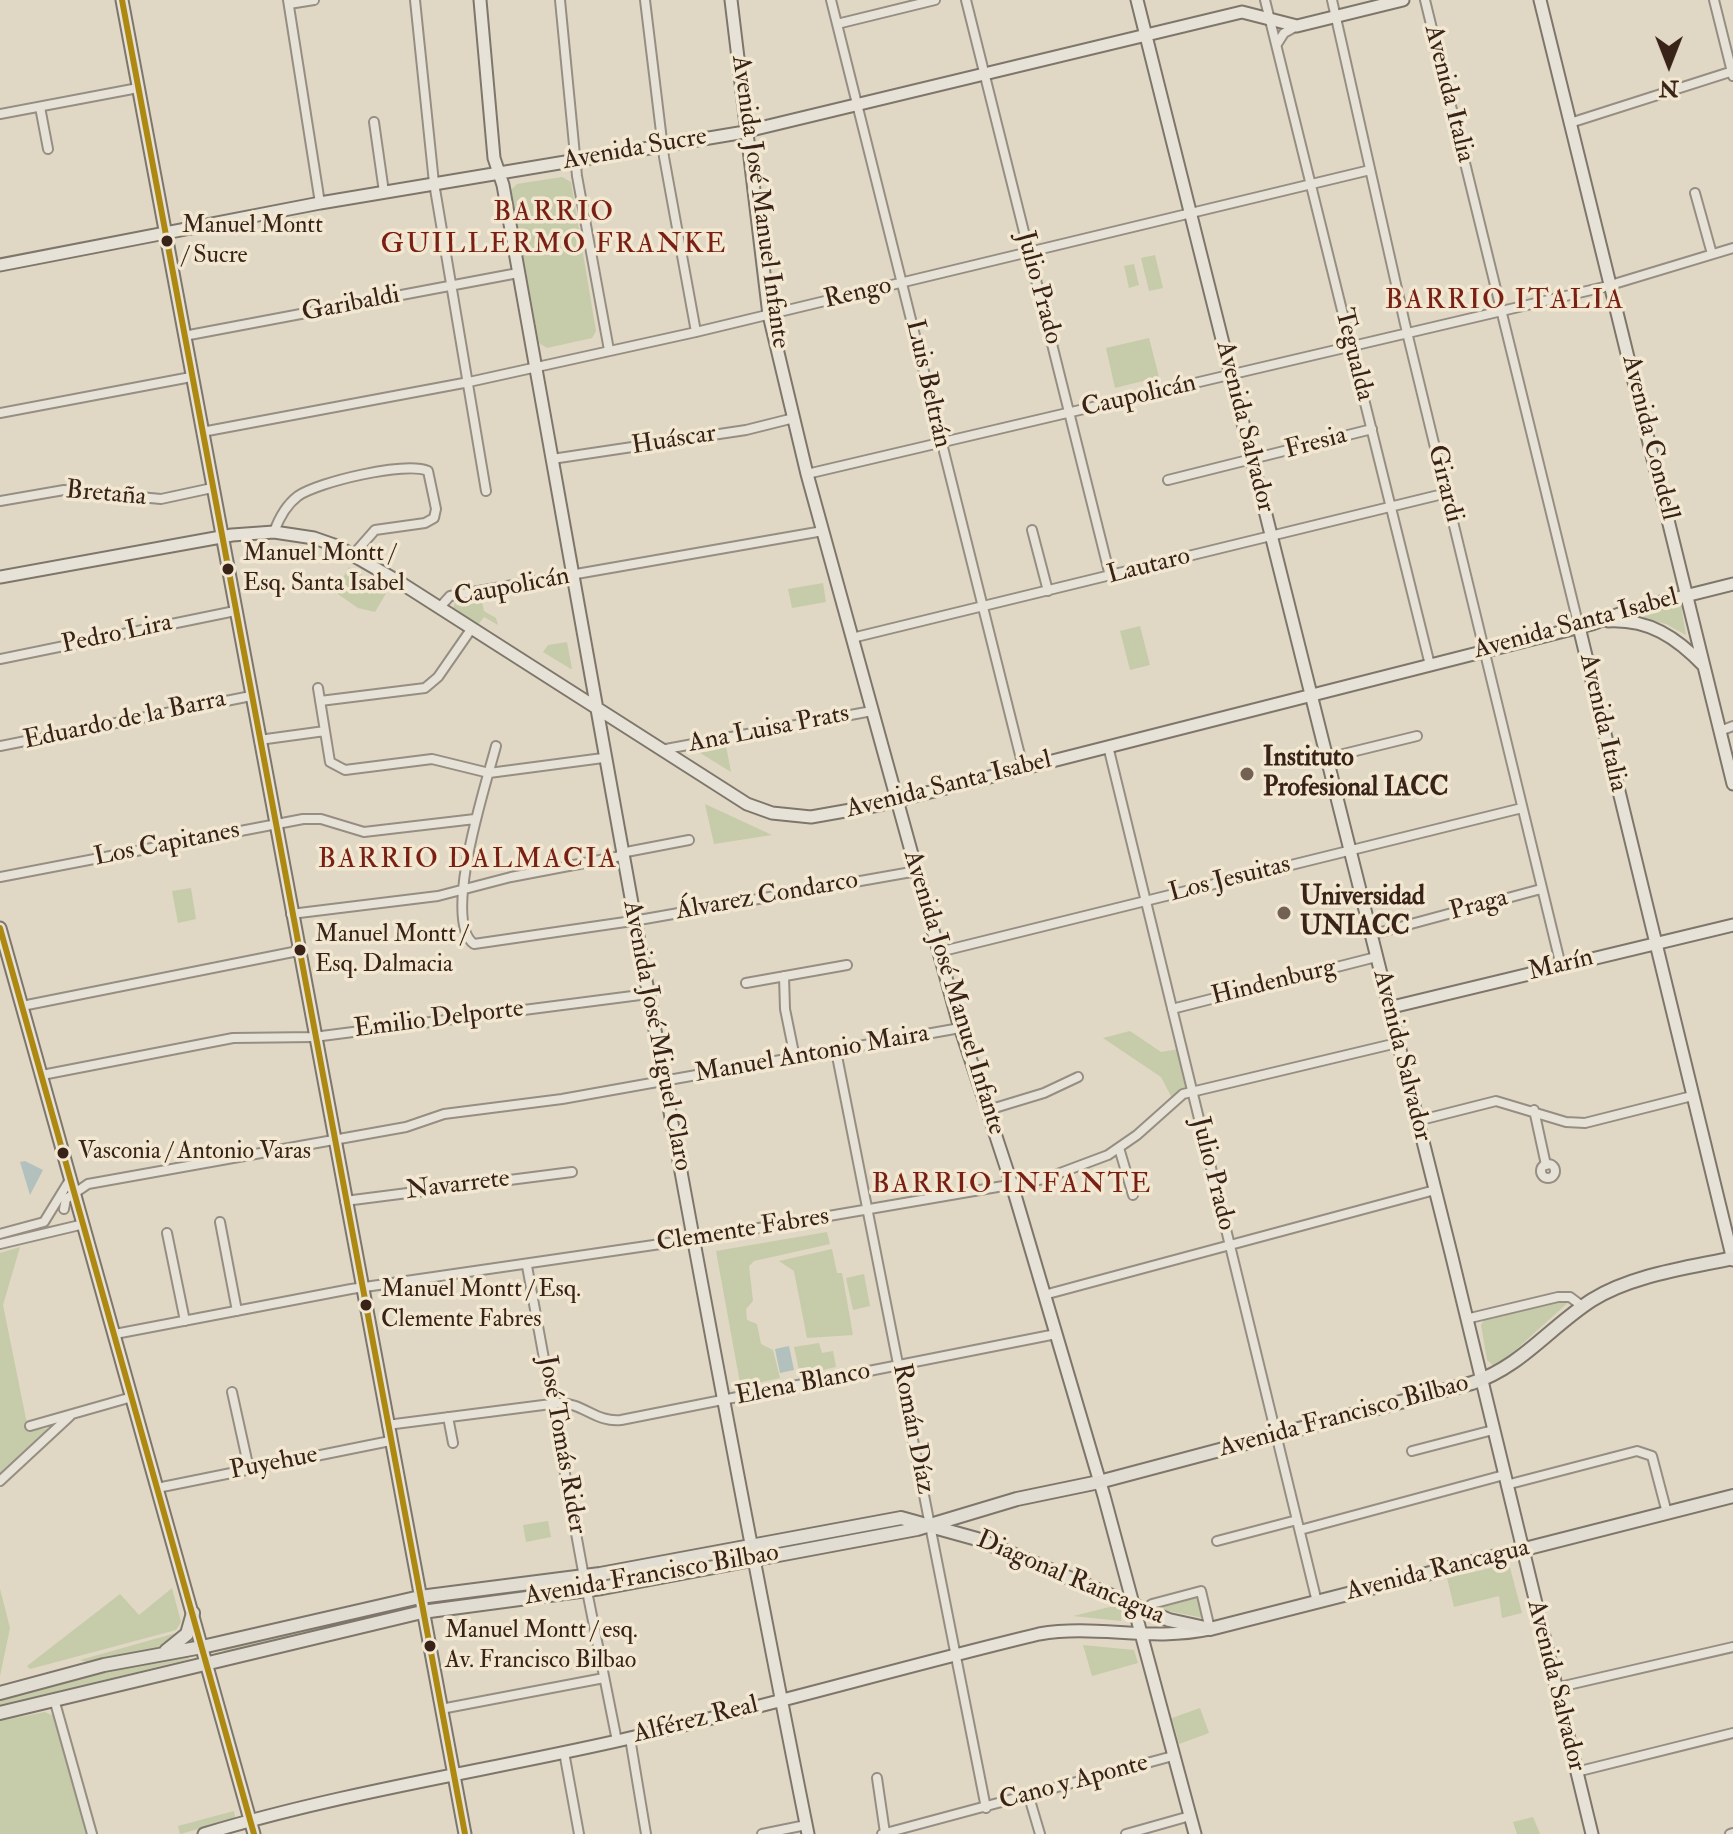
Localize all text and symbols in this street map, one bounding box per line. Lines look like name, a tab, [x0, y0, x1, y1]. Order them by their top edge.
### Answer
street label: Avenida Italia	[1416, 22, 1480, 166]
north arrow	[1629, 24, 1709, 104]
street label: Avenida José Manuel Infante	[723, 53, 795, 351]
text: N	[1659, 74, 1679, 102]
street label: Avenida Sucre	[561, 122, 709, 178]
district label: BARRIO GUILLERMO FRANKE	[381, 197, 727, 263]
place label: Manuel Montt / Sucre	[182, 213, 323, 269]
street label: Julio Prado	[1008, 228, 1068, 348]
marker: Manuel Montt / Sucre	[159, 233, 175, 249]
street label: Rengo	[821, 271, 895, 317]
street label: Garibaldi	[300, 280, 402, 330]
district label: BARRIO ITALIA	[1385, 285, 1625, 319]
street label: Tegualda	[1326, 306, 1380, 404]
street label: Luis Beltrán	[897, 317, 957, 451]
street label: Avenida Salvador	[1208, 338, 1280, 516]
street label: Avenida Condell	[1613, 352, 1685, 524]
street label: Caupolicán	[1079, 369, 1199, 425]
street label: Huáscar	[630, 419, 718, 463]
street label: Fresia	[1282, 421, 1350, 467]
street label: Girardi	[1419, 442, 1469, 526]
street label: Bretaña	[64, 476, 148, 514]
place label: Manuel Montt / Esq. Santa Isabel	[243, 541, 405, 597]
street label: Lautaro	[1104, 542, 1194, 592]
marker: Manuel Montt / Esq. Santa Isabel	[220, 561, 236, 577]
street label: Caupolicán	[452, 562, 572, 614]
street label: Avenida Santa Isabel	[1470, 583, 1682, 667]
street label: Pedro Lira	[59, 608, 175, 662]
street label: Avenida Italia	[1571, 651, 1633, 795]
street label: Eduardo de la Barra	[21, 684, 229, 758]
street label: Ana Luisa Prats	[686, 699, 852, 761]
place label: Instituto Profesional IACC	[1263, 743, 1448, 804]
street label: Avenida Santa Isabel	[843, 745, 1055, 827]
marker: Instituto Profesional IACC	[1238, 765, 1256, 783]
street label: Los Capitanes	[92, 816, 242, 874]
district label: BARRIO DALMACIA	[318, 844, 618, 878]
street label: Avenida José Manuel Infante	[895, 847, 1011, 1139]
street label: Los Jesuitas	[1166, 850, 1294, 910]
street label: Álvarez Condarco	[674, 866, 860, 928]
place label: Universidad UNIACC	[1300, 882, 1425, 944]
street label: Praga	[1447, 883, 1511, 929]
street label: Avenida José Miguel Claro	[614, 898, 698, 1174]
marker: Universidad UNIACC	[1275, 904, 1293, 922]
place label: Manuel Montt / Esq. Dalmacia	[315, 922, 467, 978]
marker: Manuel Montt / Esq. Dalmacia	[292, 942, 308, 958]
street label: Marín	[1525, 943, 1597, 989]
street label: Hindenburg	[1209, 952, 1339, 1014]
street label: Avenida Salvador	[1365, 967, 1437, 1145]
street label: Emilio Delporte	[352, 994, 526, 1046]
street label: Manuel Antonio Maira	[693, 1019, 931, 1091]
street label: Julio Prado	[1183, 1114, 1241, 1234]
place label: Vasconia / Antonio Varas	[78, 1139, 311, 1167]
marker: Vasconia / Antonio Varas	[55, 1145, 71, 1161]
street label: Navarrete	[404, 1164, 512, 1208]
district label: BARRIO INFANTE	[871, 1169, 1153, 1203]
street label: Clemente Fabres	[655, 1202, 831, 1260]
place label: Manuel Montt / Esq. Clemente Fabres	[381, 1277, 581, 1333]
marker: Manuel Montt / Esq. Clemente Fabres	[358, 1297, 374, 1313]
street label: José Tomás Rider	[530, 1354, 592, 1536]
street label: Elena Blanco	[733, 1357, 873, 1413]
street label: Román Díaz	[884, 1361, 940, 1497]
street label: Avenida Francisco Bilbao	[1216, 1369, 1472, 1465]
street label: Puyehue	[228, 1440, 320, 1488]
street label: Diagonal Rancagua	[971, 1525, 1169, 1633]
street label: Avenida Rancagua	[1343, 1533, 1533, 1609]
street label: Avenida Francisco Bilbao	[523, 1538, 781, 1614]
street label: Avenida Salvador	[1519, 1597, 1591, 1775]
place label: Manuel Montt / esq. Av. Francisco Bilbao	[445, 1618, 638, 1674]
marker: Manuel Montt / esq. Av. Francisco Bilbao	[422, 1638, 438, 1654]
street label: Alférez Real	[630, 1690, 762, 1752]
street label: Cano y Aponte	[996, 1748, 1152, 1818]

